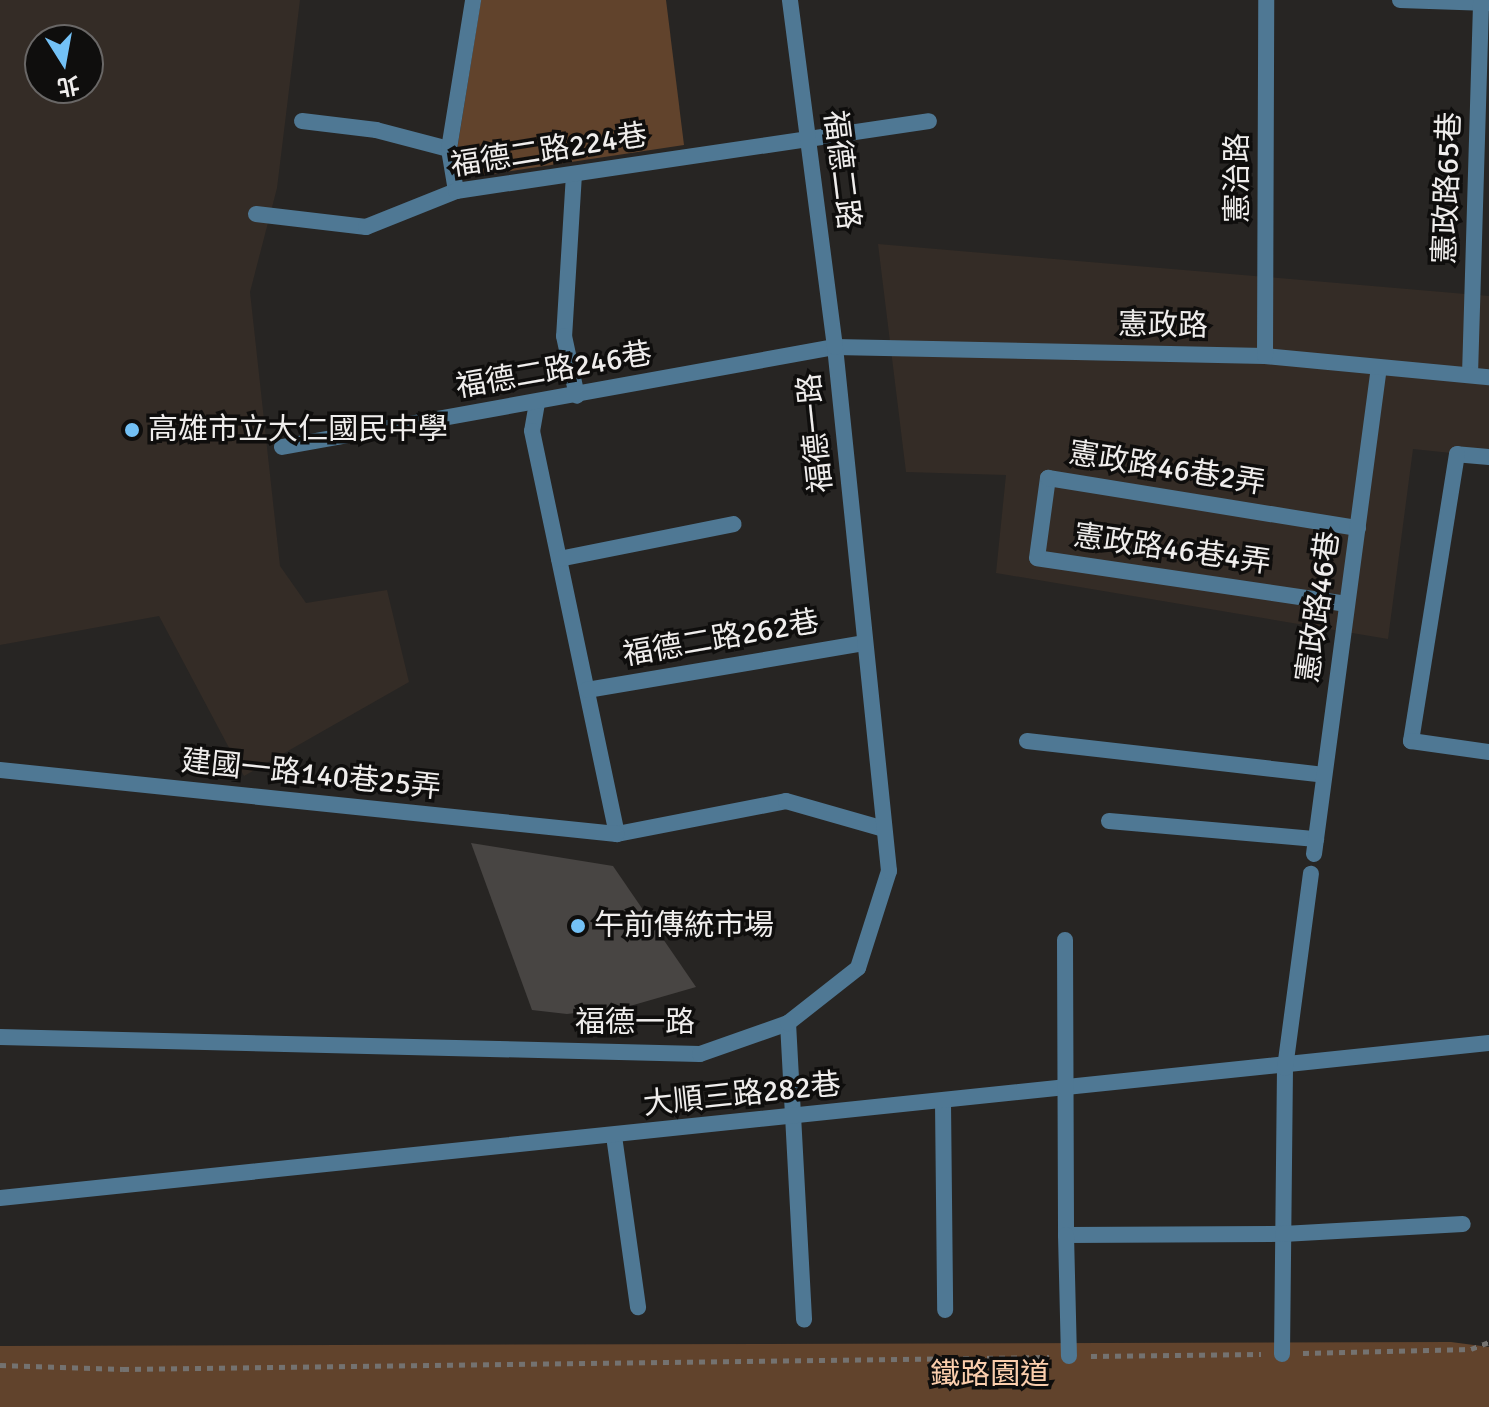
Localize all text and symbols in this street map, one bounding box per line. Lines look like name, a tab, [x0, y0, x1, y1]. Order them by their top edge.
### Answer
north arrow	[24, 24, 104, 104]
text: 北	[55, 71, 82, 101]
street label: 福德二路	[816, 108, 866, 232]
street label: 憲政路65巷	[1427, 111, 1469, 265]
street label: 福德二路224巷	[448, 118, 650, 184]
street label: 憲治路	[1220, 133, 1256, 223]
street label: 憲政路	[1118, 307, 1208, 345]
street label: 福德二路246巷	[453, 336, 655, 406]
street label: 福德一路	[792, 371, 840, 495]
place label: 高雄市立大仁國民中學	[148, 412, 448, 448]
marker: 高雄市立大仁國民中學	[123, 421, 141, 439]
street label: 憲政路46巷2弄	[1066, 436, 1268, 502]
street label: 憲政路46巷4弄	[1071, 518, 1273, 582]
street label: 憲政路46巷	[1291, 529, 1347, 685]
street label: 福德二路262巷	[620, 604, 822, 674]
street label: 建國一路140巷25弄	[179, 743, 443, 807]
place label: 午前傳統市場	[594, 908, 774, 944]
marker: 午前傳統市場	[569, 917, 587, 935]
street label: 福德一路	[575, 1005, 695, 1041]
street label: 大順三路282巷	[641, 1067, 843, 1123]
park label: 鐵路園道	[930, 1357, 1050, 1393]

